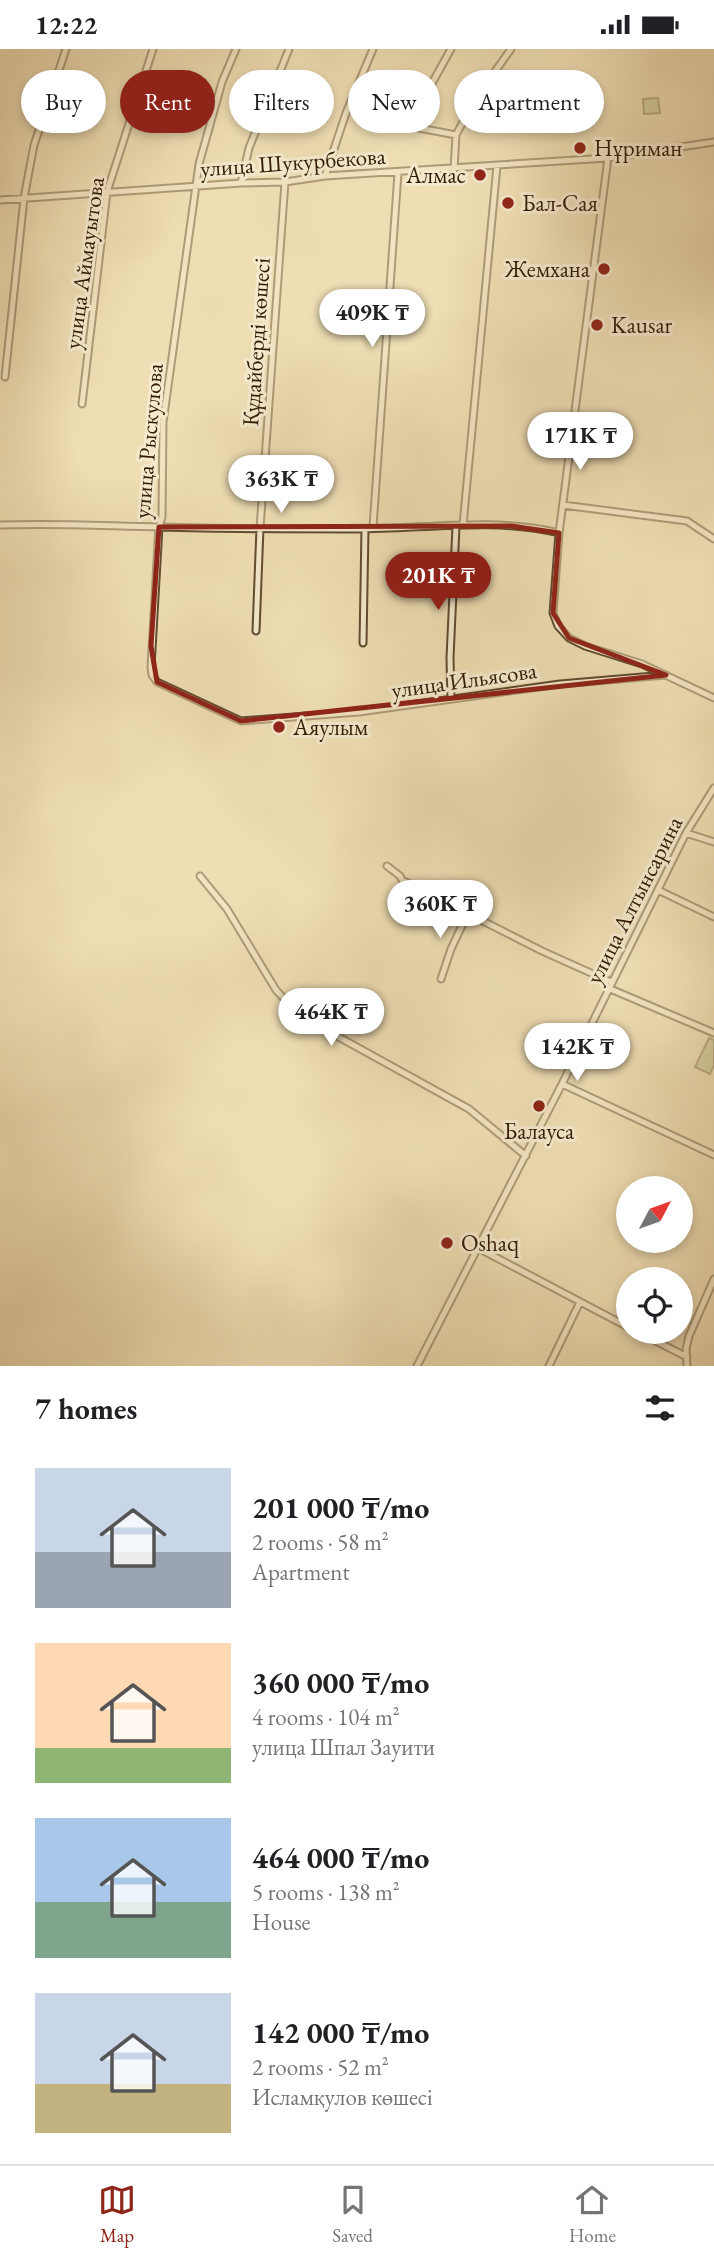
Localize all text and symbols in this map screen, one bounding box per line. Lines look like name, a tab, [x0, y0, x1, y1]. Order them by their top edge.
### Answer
text: 12:22	[35, 8, 97, 42]
chip: Buy	[21, 70, 106, 133]
chip: Rent	[120, 70, 215, 133]
chip: Filters	[229, 70, 334, 133]
chip: New	[348, 70, 440, 133]
chip: Apartment	[454, 70, 604, 133]
place label: Нұриман	[594, 133, 682, 163]
street label: улица Шукурбекова	[199, 140, 388, 183]
marker: Нұриман	[572, 140, 588, 156]
place label: Алмас	[405, 160, 466, 190]
marker: Алмас	[472, 167, 488, 183]
street label: улица Аймауытова	[57, 174, 111, 351]
place label: Бал-Сая	[522, 188, 598, 218]
marker: Бал-Сая	[500, 195, 516, 211]
place label: Жемхана	[504, 254, 591, 284]
street label: Құдайберді көшесі	[235, 257, 277, 427]
marker: Жемхана	[596, 261, 612, 277]
pin: 409K ₸	[315, 289, 429, 349]
text: 409K ₸	[335, 297, 409, 327]
place label: Kausar	[611, 310, 673, 340]
marker: Kausar	[589, 317, 605, 333]
street label: улица Рыскулова	[126, 361, 170, 520]
pin: 171K ₸	[523, 413, 637, 472]
text: 171K ₸	[543, 420, 617, 450]
pin: 363K ₸	[224, 455, 338, 515]
text: 363K ₸	[244, 463, 318, 493]
pin: 201K ₸	[381, 553, 495, 612]
text: 201K ₸	[401, 560, 475, 590]
street label: улица Ильясова	[389, 655, 539, 705]
place label: Аяулым	[292, 712, 369, 742]
marker: Аяулым	[271, 719, 287, 735]
street label: улица Алтынсарина	[579, 810, 690, 989]
pin: 360K ₸	[383, 881, 497, 940]
text: 360K ₸	[403, 888, 477, 918]
pin: 464K ₸	[274, 989, 388, 1048]
text: 464K ₸	[294, 996, 368, 1026]
pin: 142K ₸	[520, 1023, 634, 1083]
text: 142K ₸	[540, 1031, 614, 1061]
marker: Балауса	[531, 1098, 547, 1114]
place label: Балауса	[504, 1116, 575, 1146]
north arrow	[616, 1176, 693, 1253]
map controls	[616, 1176, 693, 1344]
place label: Oshaq	[461, 1228, 519, 1258]
marker: Oshaq	[439, 1235, 455, 1251]
button: locate	[616, 1267, 693, 1344]
text: 7 homes	[35, 1389, 137, 1428]
icon: filters	[641, 1389, 679, 1427]
text: 201 000 ₸/mo	[252, 1488, 429, 1527]
icon: home	[91, 1496, 175, 1580]
text: 2 rooms · 58 m²	[252, 1527, 389, 1557]
text: Apartment	[252, 1557, 350, 1587]
text: 360 000 ₸/mo	[252, 1663, 429, 1702]
icon: home	[91, 1671, 175, 1755]
text: 4 rooms · 104 m²	[252, 1702, 400, 1732]
text: улица Шпал Зауити	[252, 1732, 435, 1762]
text: 464 000 ₸/mo	[252, 1838, 429, 1877]
icon: home	[91, 1846, 175, 1930]
text: 5 rooms · 138 m²	[252, 1877, 400, 1907]
text: House	[252, 1907, 311, 1937]
text: 142 000 ₸/mo	[252, 2013, 429, 2052]
icon: home	[91, 2021, 175, 2105]
text: 2 rooms · 52 m²	[252, 2052, 389, 2082]
text: Исламқулов көшесі	[252, 2082, 433, 2112]
tab: Map	[98, 2181, 136, 2248]
tab: Saved	[332, 2181, 373, 2248]
tab: Home	[569, 2181, 616, 2248]

